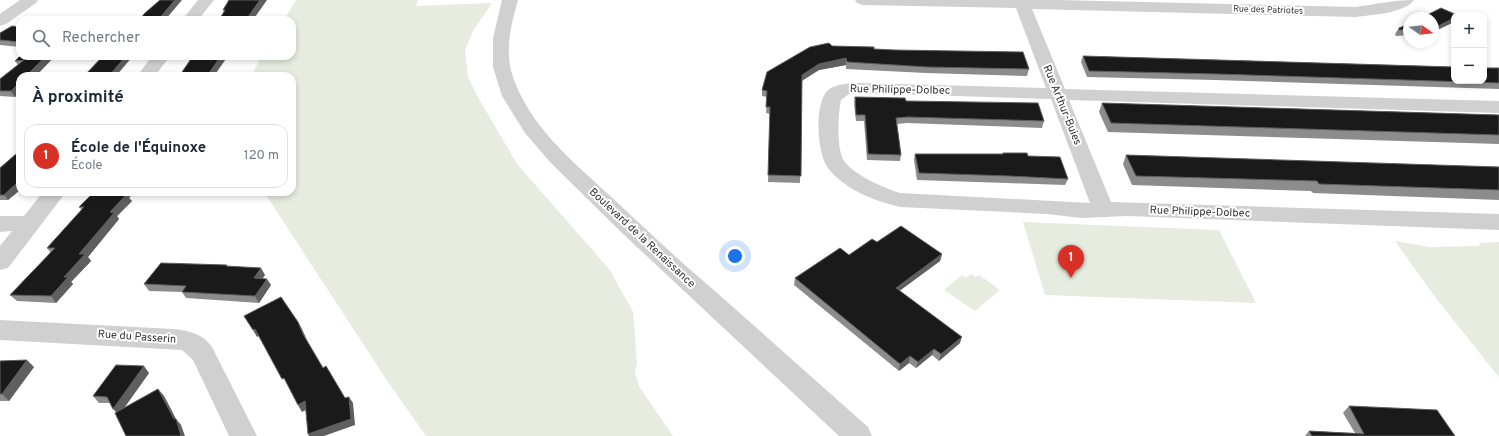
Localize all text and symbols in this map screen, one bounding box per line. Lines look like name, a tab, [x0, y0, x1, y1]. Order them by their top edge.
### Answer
street label: Rue des Patriotes	[1233, 3, 1303, 17]
north arrow	[1403, 12, 1439, 48]
map controls	[1451, 12, 1487, 84]
button: +	[1451, 12, 1487, 48]
search box	[16, 16, 296, 60]
icon: search	[30, 27, 52, 49]
text: Rechercher	[62, 29, 140, 48]
button: −	[1451, 48, 1487, 84]
street label: Rue Arthur-Buies	[1040, 63, 1084, 147]
street label: Rue Philippe-Dolbec	[850, 82, 950, 98]
text: À proximité	[32, 87, 124, 109]
text: École de l'Équinoxe	[71, 139, 206, 158]
text: 1	[43, 148, 49, 164]
text: 120 m	[244, 148, 279, 164]
text: École	[71, 158, 103, 174]
street label: Boulevard de la Renaissance	[586, 185, 698, 291]
street label: Rue Philippe-Dolbec	[1149, 203, 1251, 221]
pin: 1	[1058, 245, 1084, 278]
your location	[725, 246, 745, 266]
street label: Rue du Passerin	[97, 327, 177, 347]

